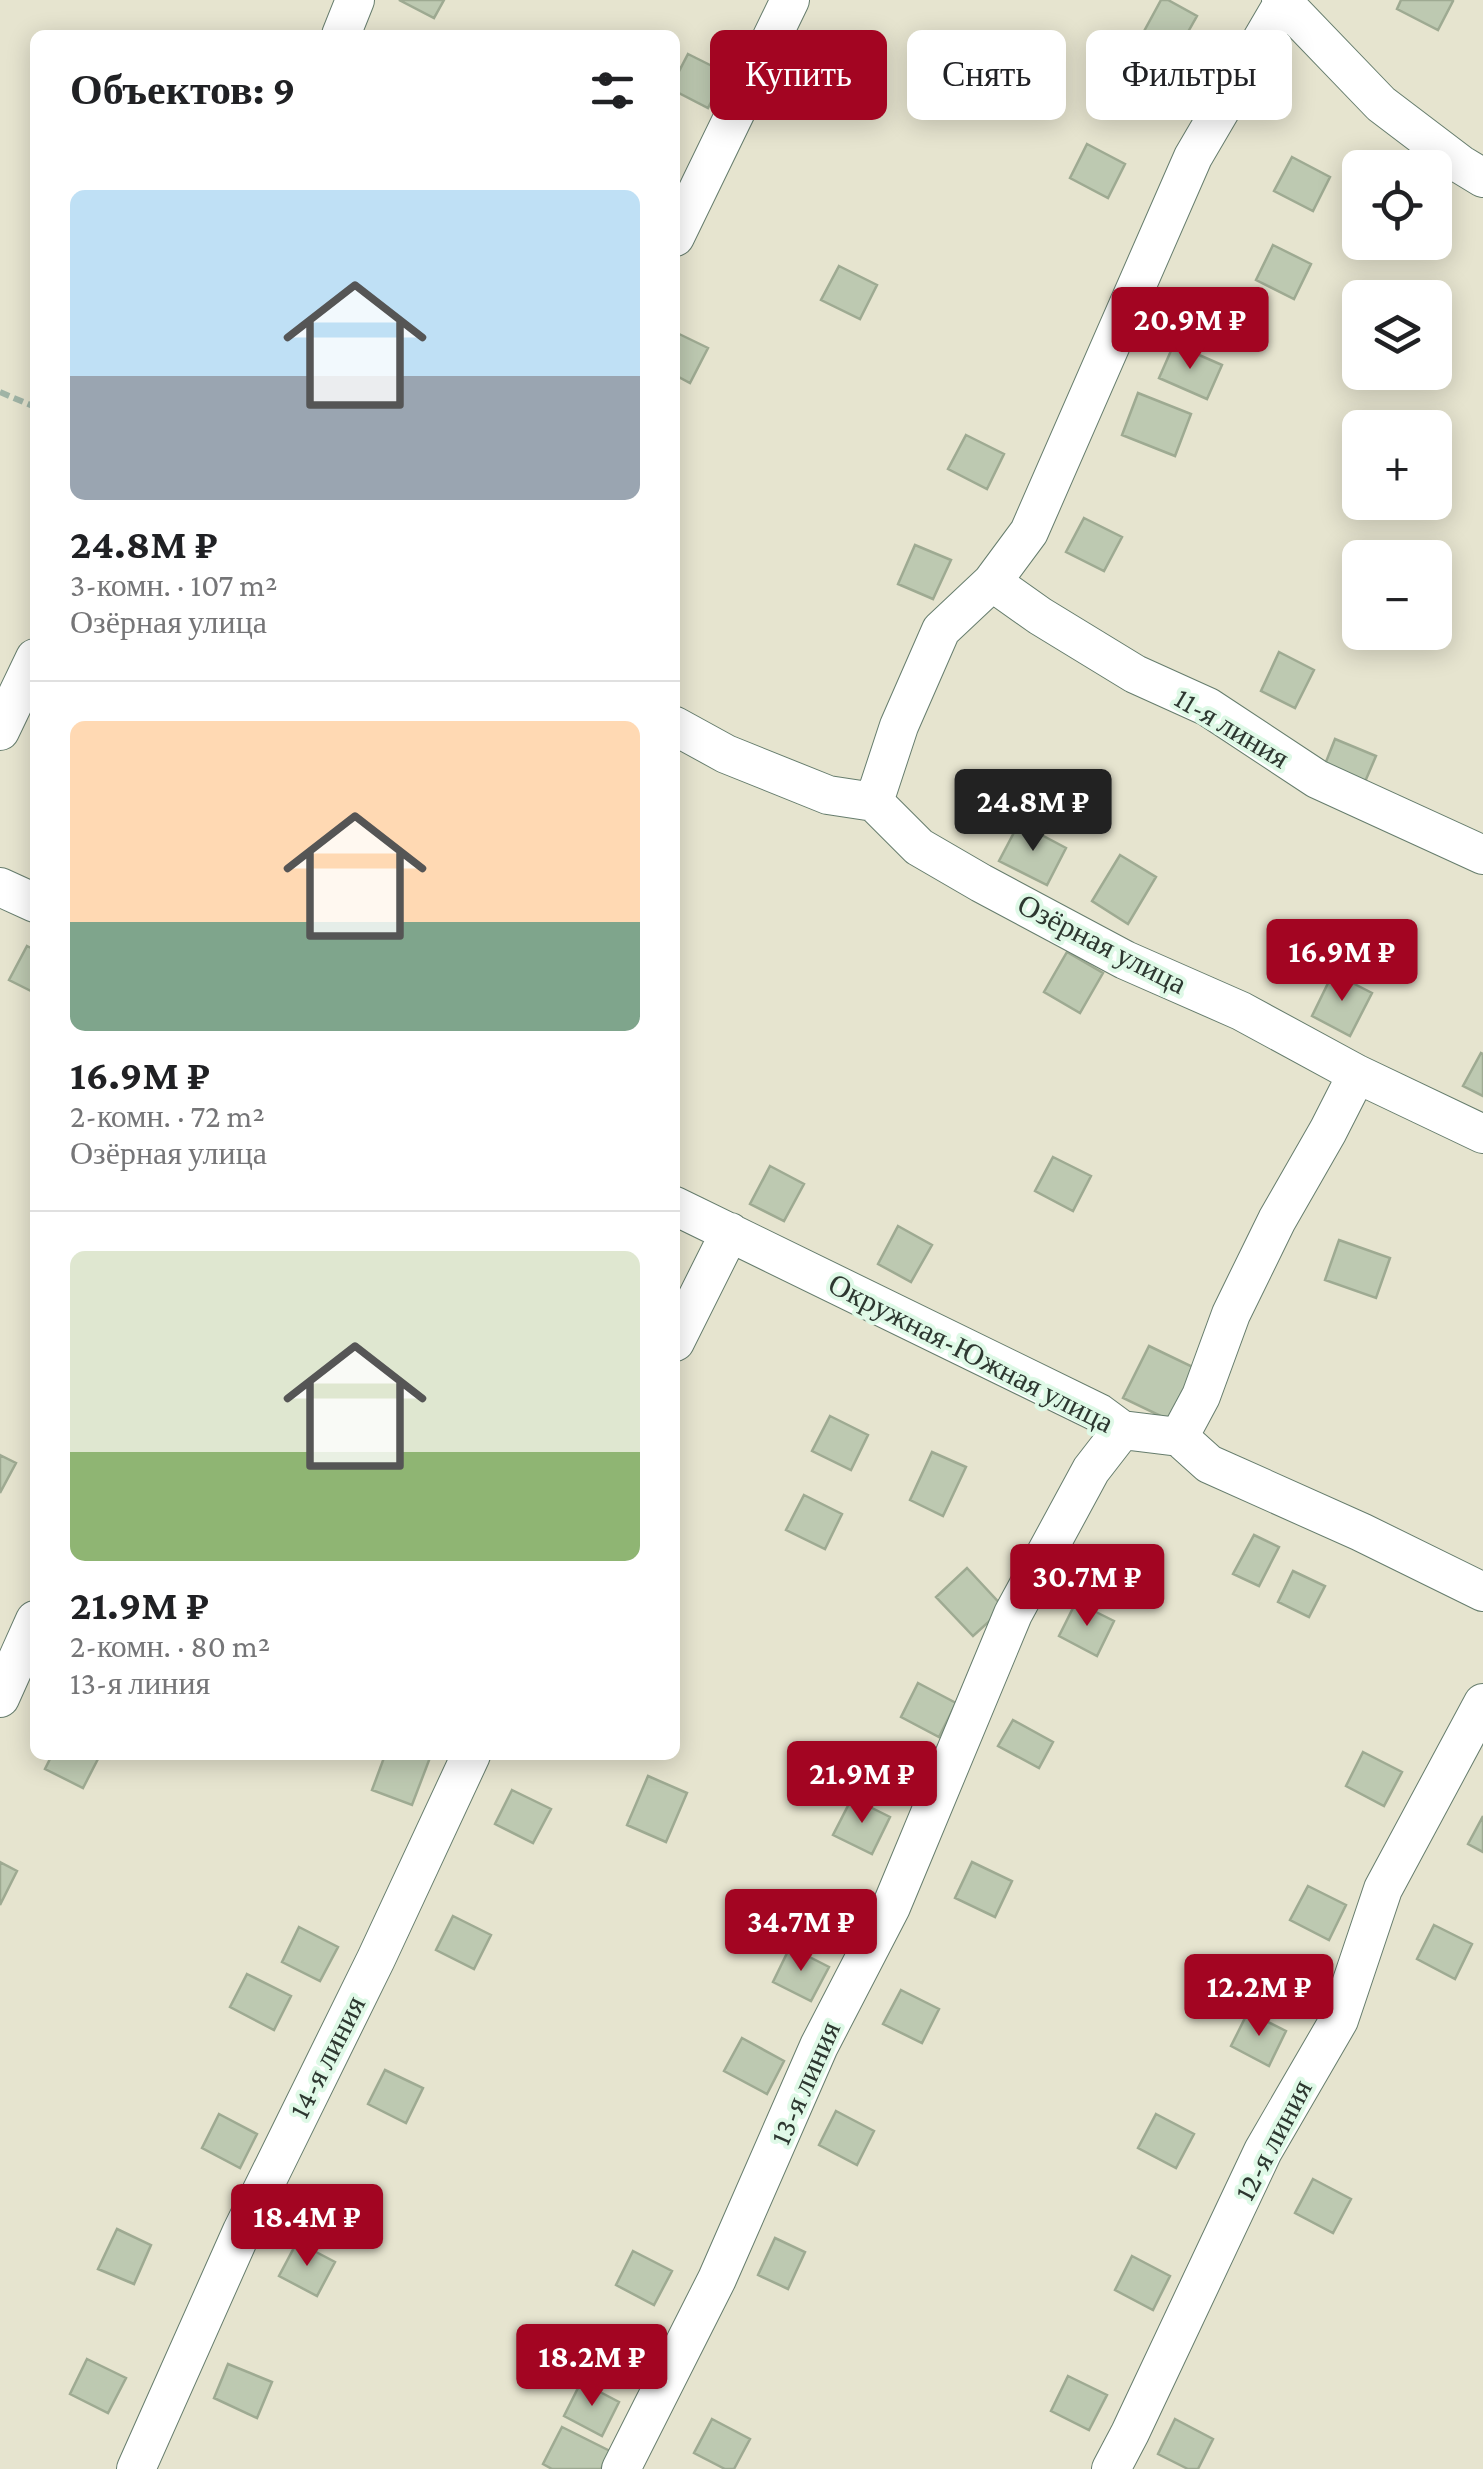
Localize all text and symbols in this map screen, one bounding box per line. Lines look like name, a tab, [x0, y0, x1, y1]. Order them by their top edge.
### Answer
chip: Купить	[710, 30, 887, 120]
chip: Снять	[907, 30, 1066, 120]
chip: Фильтры	[1086, 30, 1292, 120]
icon: filters	[585, 63, 640, 118]
text: Объектов: 9	[70, 66, 295, 113]
map controls	[1342, 150, 1452, 650]
button: locate	[1342, 150, 1452, 260]
icon: home	[265, 255, 445, 435]
button: layers	[1342, 280, 1452, 390]
pin: 20.9M ₽	[1098, 287, 1282, 372]
text: 20.9M ₽	[1134, 301, 1246, 337]
button: +	[1342, 410, 1452, 520]
text: 24.8M ₽	[70, 520, 218, 567]
button: −	[1342, 540, 1452, 650]
text: 3-комн. · 107 m²	[70, 567, 277, 603]
text: Озёрная улица	[70, 604, 267, 640]
street label: 11-я линия	[1169, 681, 1295, 775]
pin: 24.8M ₽	[941, 769, 1125, 854]
text: 24.8M ₽	[977, 783, 1089, 819]
icon: home	[265, 786, 445, 966]
street label: Озёрная улица	[1012, 887, 1192, 1000]
pin: 16.9M ₽	[1250, 919, 1434, 1004]
text: 16.9M ₽	[1289, 933, 1395, 969]
text: 16.9M ₽	[70, 1051, 210, 1098]
text: 2-комн. · 72 m²	[70, 1098, 265, 1134]
text: Озёрная улица	[70, 1135, 267, 1171]
street label: Окружная-Южная улица	[823, 1266, 1119, 1439]
icon: home	[265, 1316, 445, 1496]
pin: 30.7M ₽	[995, 1544, 1179, 1629]
text: 30.7M ₽	[1032, 1558, 1142, 1594]
text: 21.9M ₽	[70, 1581, 209, 1628]
text: 2-комн. · 80 m²	[70, 1628, 270, 1664]
text: 13-я линия	[70, 1665, 210, 1701]
pin: 21.9M ₽	[770, 1741, 954, 1826]
text: 21.9M ₽	[809, 1755, 915, 1791]
pin: 34.7M ₽	[709, 1889, 893, 1974]
text: 34.7M ₽	[747, 1903, 855, 1939]
pin: 12.2M ₽	[1167, 1954, 1351, 2039]
text: 12.2M ₽	[1206, 1968, 1312, 2004]
street label: 14-я линия	[282, 1990, 371, 2123]
street label: 13-я линия	[763, 2016, 846, 2150]
street label: 12-я линия	[1227, 2074, 1318, 2206]
pin: 18.4M ₽	[215, 2184, 399, 2269]
text: 18.4M ₽	[253, 2198, 361, 2234]
pin: 18.2M ₽	[500, 2324, 684, 2409]
text: 18.2M ₽	[538, 2338, 646, 2374]

